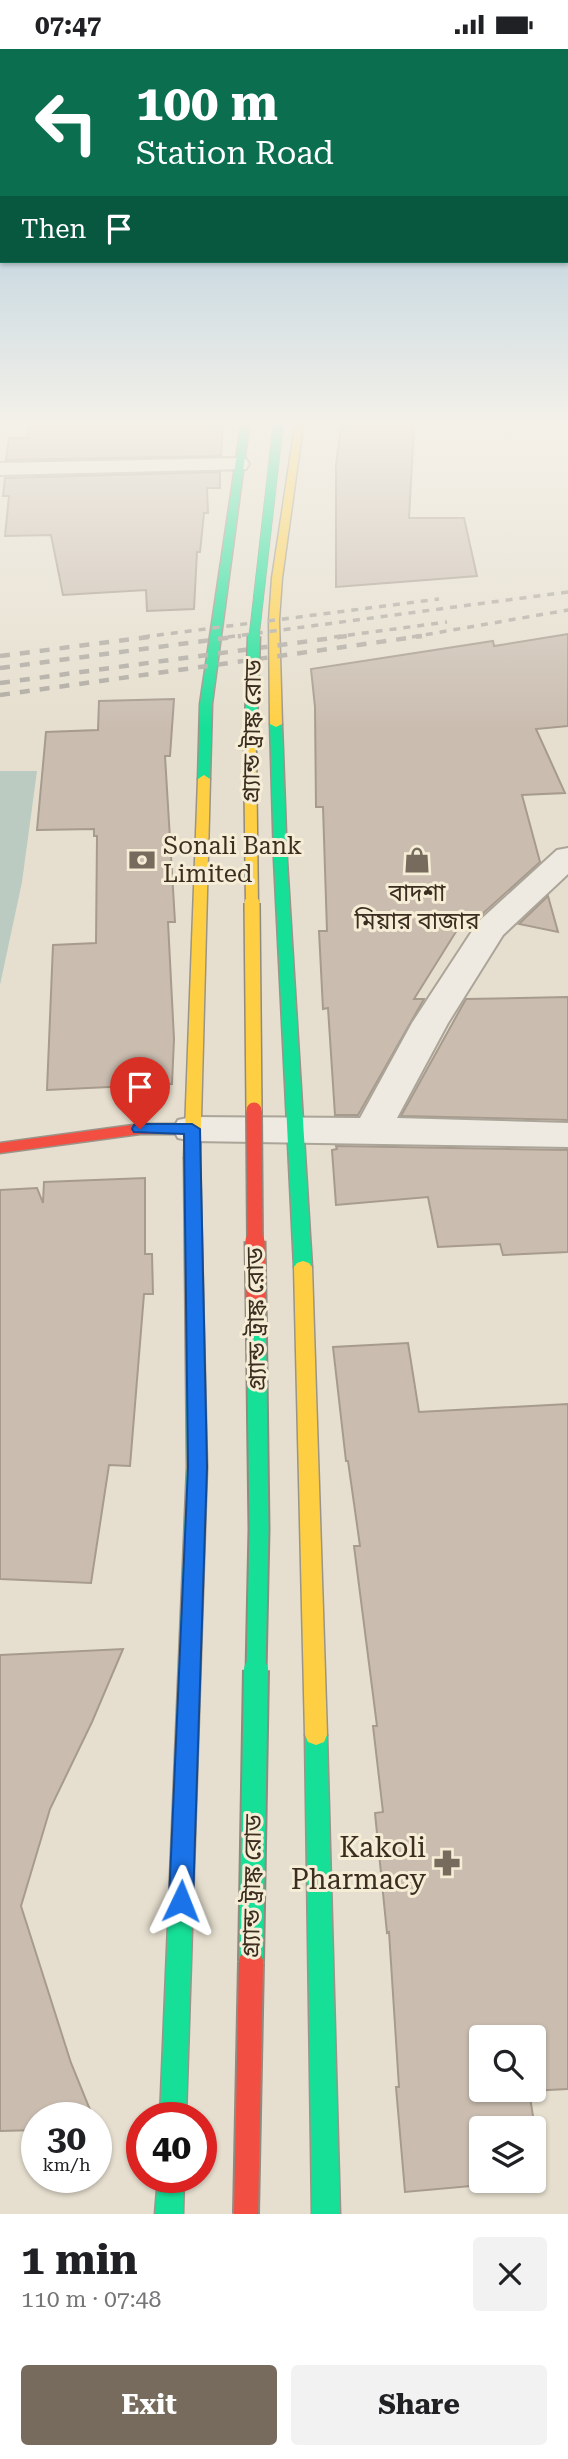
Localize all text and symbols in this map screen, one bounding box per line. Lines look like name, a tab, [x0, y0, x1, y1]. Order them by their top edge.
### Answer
text: 07:47	[35, 10, 101, 40]
text: 100 m	[136, 75, 278, 132]
icon: left	[21, 77, 112, 168]
text: Station Road	[136, 134, 334, 172]
icon: arrive	[100, 210, 138, 248]
text: Then	[21, 214, 86, 244]
street label: গ্র্যান্ড ট্রাঙ্ক রোড	[237, 658, 267, 803]
place label: Sonali Bank Limited	[163, 832, 302, 888]
bank icon: Sonali Bank Limited	[127, 845, 157, 875]
shop icon: বাদশা মিয়ার বাজার	[402, 845, 432, 875]
place label: বাদশা মিয়ার বাজার	[354, 879, 480, 935]
pin	[110, 1057, 170, 1129]
icon: arrive	[121, 1068, 159, 1106]
street label: গ্র্যান্ড ট্রাঙ্ক রোড	[241, 1246, 271, 1391]
street label: গ্র্যান্ড ট্রাঙ্ক রোড	[237, 1813, 267, 1958]
place label: Kakoli Pharmacy	[291, 1831, 426, 1896]
pharmacy icon: Kakoli Pharmacy	[432, 1848, 462, 1878]
position arrow	[144, 1864, 218, 1938]
map controls	[469, 2025, 546, 2193]
button: search	[469, 2025, 546, 2102]
speed limit sign: 40	[126, 2102, 217, 2193]
button: layers	[469, 2116, 546, 2193]
text: 30	[47, 2118, 86, 2159]
text: km/h	[42, 2154, 91, 2175]
text: 1 min	[21, 2235, 138, 2284]
button: close	[473, 2237, 547, 2311]
text: 110 m · 07:48	[21, 2286, 161, 2313]
button: Exit	[21, 2365, 277, 2445]
button: Share	[291, 2365, 547, 2445]

